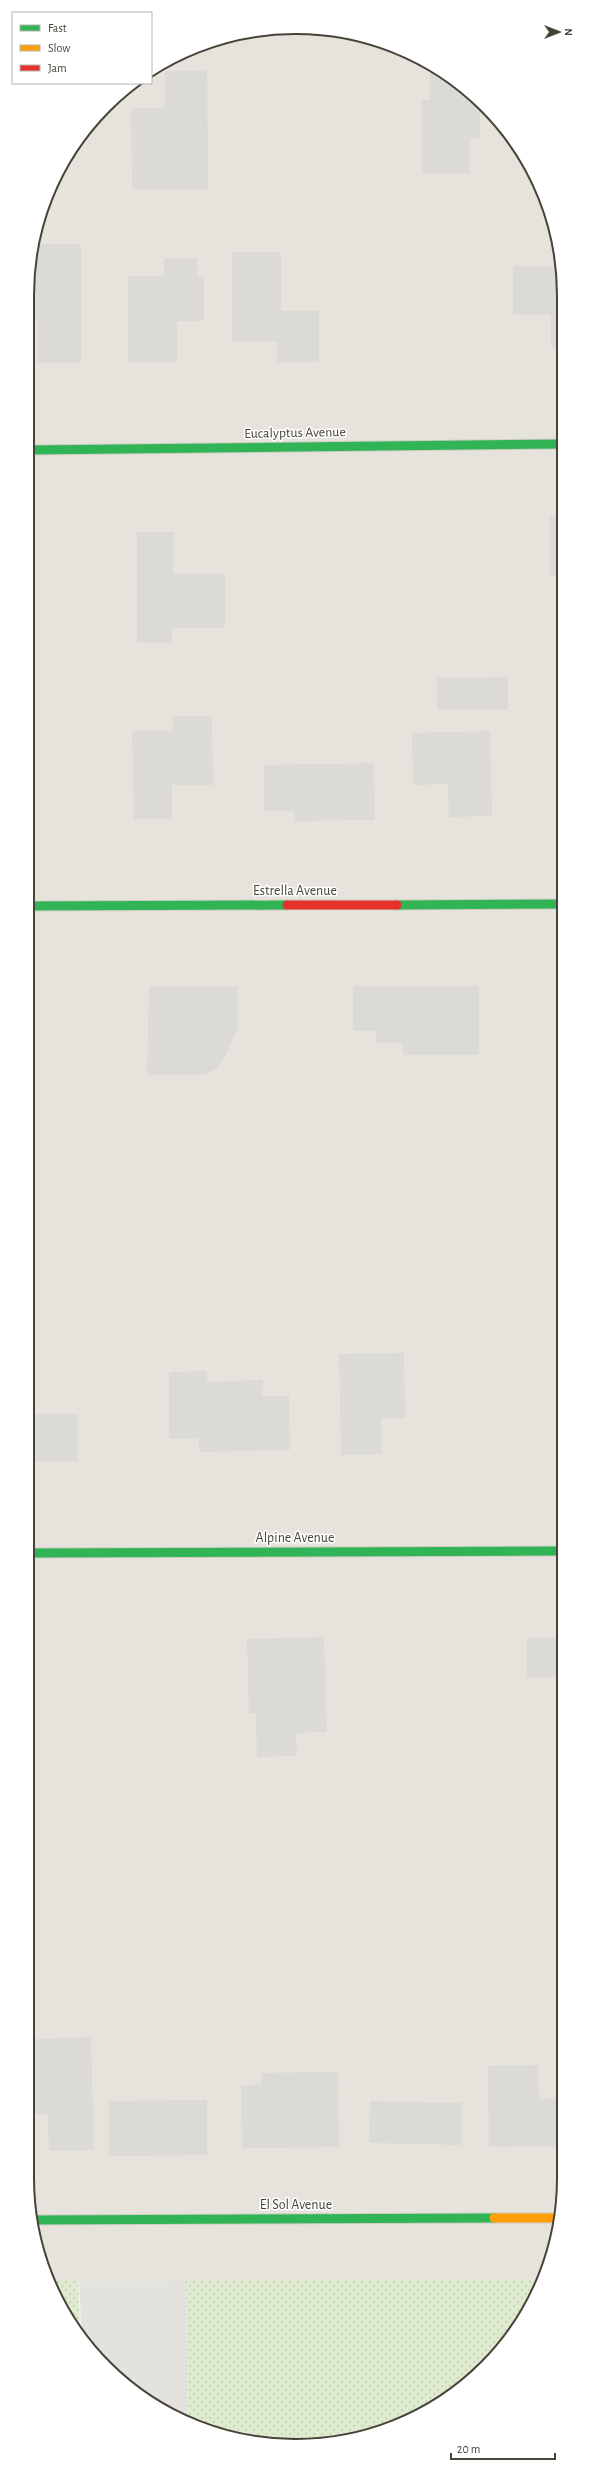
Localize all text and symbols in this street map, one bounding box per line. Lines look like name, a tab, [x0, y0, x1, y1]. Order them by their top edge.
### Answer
legend	[12, 12, 152, 84]
north arrow	[539, 12, 579, 52]
text: Fast	[48, 22, 67, 34]
text: N	[563, 28, 574, 36]
text: Slow	[48, 42, 70, 54]
text: Jam	[48, 62, 67, 74]
street label: Eucalyptus Avenue	[244, 425, 346, 441]
street label: Estrella Avenue	[253, 884, 337, 898]
street label: Alpine Avenue	[256, 1531, 334, 1545]
street label: El Sol Avenue	[260, 2198, 332, 2212]
scale bar	[451, 2435, 555, 2461]
text: 20 m	[457, 2443, 480, 2455]

